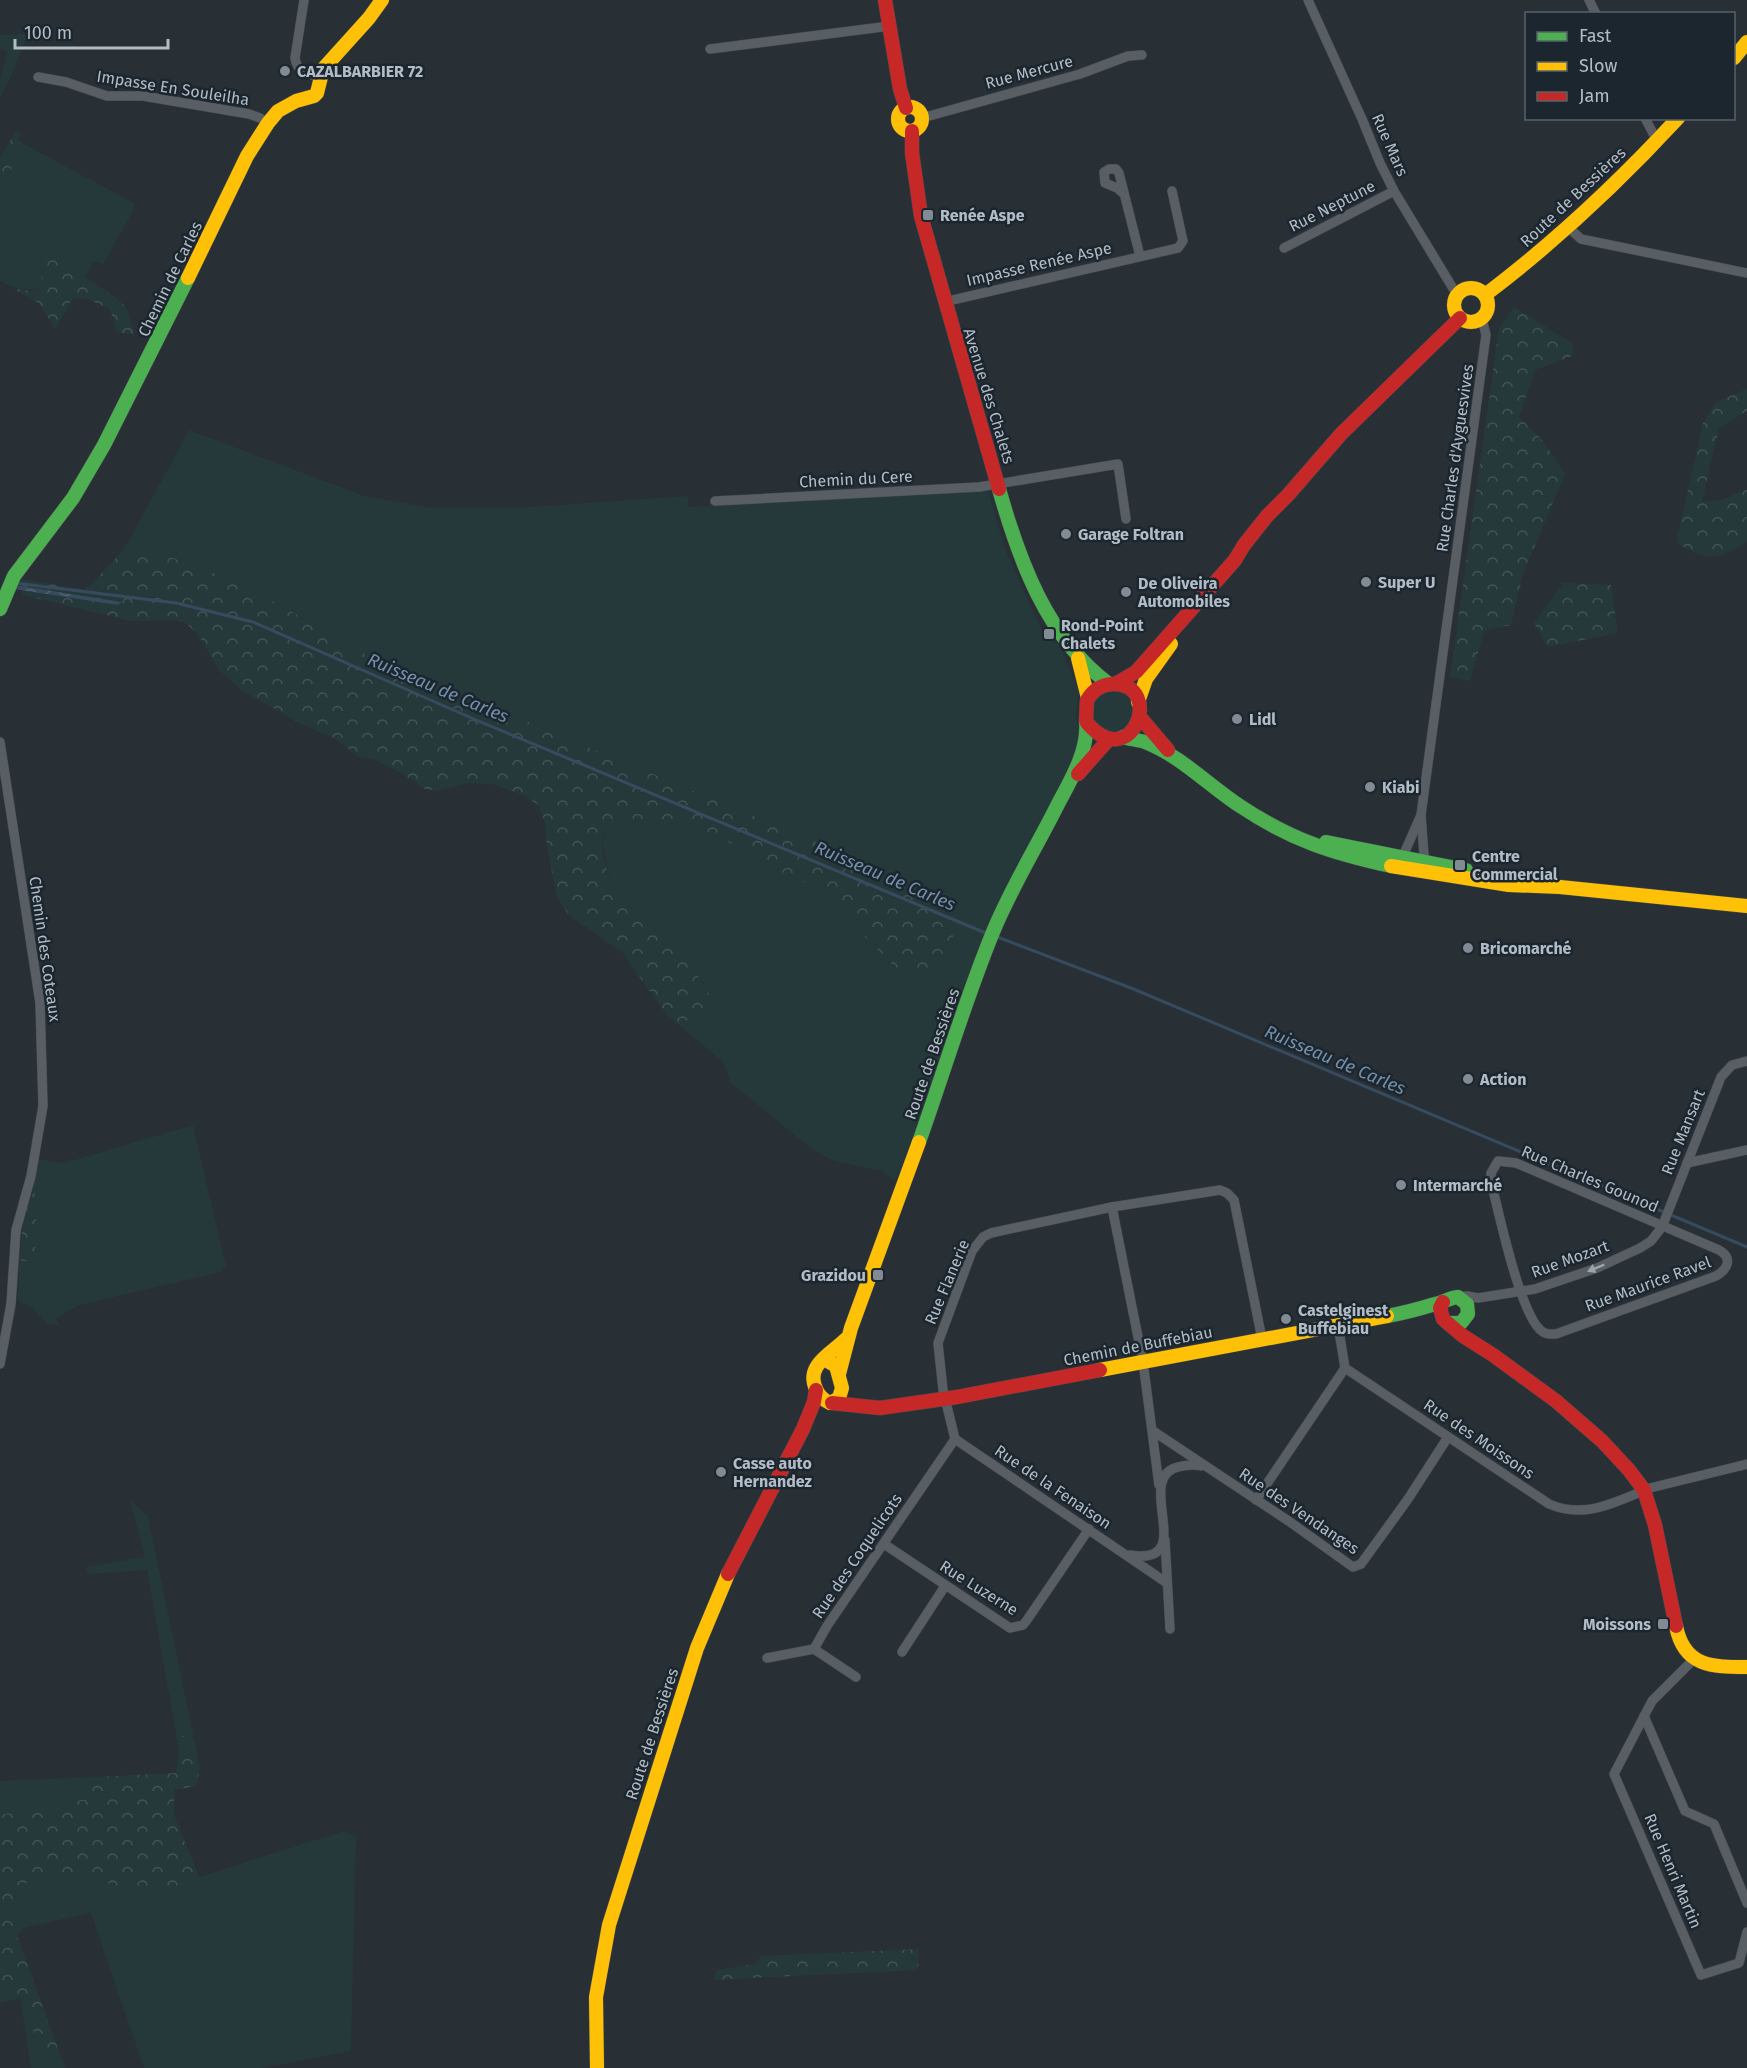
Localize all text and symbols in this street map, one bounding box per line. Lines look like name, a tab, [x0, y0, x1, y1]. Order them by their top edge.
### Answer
scale bar	[15, 12, 168, 50]
legend	[1525, 12, 1735, 120]
text: 100 m	[24, 22, 72, 44]
text: Fast	[1579, 25, 1612, 47]
street label: Rue Mercure	[983, 51, 1075, 93]
text: Slow	[1579, 55, 1618, 77]
place label: CAZALBARBIER 72	[297, 62, 423, 81]
marker: CAZALBARBIER 72	[278, 64, 292, 78]
street label: Impasse En Souleilha	[95, 67, 251, 109]
text: Jam	[1579, 85, 1610, 107]
street label: Rue Mars	[1368, 111, 1412, 179]
street label: Route de Bessières	[1516, 143, 1630, 251]
street label: Rue Neptune	[1286, 176, 1378, 236]
place label: Renée Aspe	[940, 206, 1025, 225]
marker: Renée Aspe	[921, 208, 935, 222]
street label: Chemin de Carles	[134, 218, 206, 340]
street label: Impasse Renée Aspe	[965, 238, 1113, 290]
street label: Avenue des Chalets	[959, 326, 1019, 466]
street label: Rue Charles d'Ayguesvives	[1432, 363, 1478, 553]
street label: Chemin du Cere	[799, 467, 913, 491]
place label: Garage Foltran	[1078, 525, 1184, 544]
marker: Garage Foltran	[1059, 527, 1073, 541]
place label: Super U	[1378, 573, 1435, 592]
place label: De Oliveira Automobiles	[1137, 574, 1230, 611]
marker: Super U	[1359, 575, 1373, 589]
marker: De Oliveira Automobiles	[1119, 585, 1133, 599]
place label: Rond-Point Chalets	[1061, 616, 1145, 653]
marker: Rond-Point Chalets	[1042, 627, 1056, 641]
water label: Ruisseau de Carles	[364, 648, 512, 728]
place label: Lidl	[1249, 710, 1276, 729]
marker: Lidl	[1230, 712, 1244, 726]
place label: Kiabi	[1382, 778, 1419, 797]
marker: Kiabi	[1363, 780, 1377, 794]
water label: Ruisseau de Carles	[811, 836, 959, 916]
place label: Centre Commercial	[1472, 847, 1558, 884]
marker: Centre Commercial	[1453, 858, 1467, 872]
street label: Chemin des Coteaux	[25, 875, 65, 1023]
place label: Bricomarché	[1480, 939, 1572, 958]
marker: Bricomarché	[1461, 941, 1475, 955]
street label: Route de Bessières	[901, 986, 963, 1122]
water label: Ruisseau de Carles	[1261, 1020, 1409, 1100]
place label: Action	[1479, 1070, 1526, 1089]
marker: Action	[1461, 1072, 1475, 1086]
street label: Rue Mansart	[1657, 1086, 1709, 1177]
street label: Rue Charles Gounod	[1519, 1142, 1661, 1216]
place label: Intermarché	[1413, 1176, 1502, 1195]
marker: Intermarché	[1394, 1178, 1408, 1192]
street label: Rue Mozart	[1529, 1236, 1612, 1282]
street label: Rue Flanerie	[921, 1237, 973, 1327]
street label: Rue Maurice Ravel	[1582, 1252, 1714, 1316]
one-way arrow	[1586, 1263, 1604, 1273]
place label: Grazidou	[801, 1266, 866, 1285]
marker: Grazidou	[871, 1268, 885, 1282]
place label: Castelginest Buffebiau	[1298, 1301, 1389, 1338]
marker: Castelginest Buffebiau	[1279, 1312, 1293, 1326]
street label: Chemin de Buffebiau	[1062, 1322, 1214, 1370]
street label: Rue des Moissons	[1420, 1395, 1538, 1483]
street label: Rue de la Fenaison	[991, 1441, 1115, 1533]
place label: Casse auto Hernandez	[733, 1454, 812, 1491]
street label: Rue des Vendanges	[1235, 1464, 1363, 1558]
marker: Casse auto Hernandez	[714, 1465, 728, 1479]
street label: Rue des Coquelicots	[808, 1490, 906, 1622]
street label: Rue Luzerne	[936, 1556, 1022, 1620]
place label: Moissons	[1583, 1615, 1651, 1634]
marker: Moissons	[1656, 1617, 1670, 1631]
street label: Route de Bessières	[622, 1666, 682, 1802]
street label: Rue Henri Martin	[1640, 1811, 1706, 1931]

